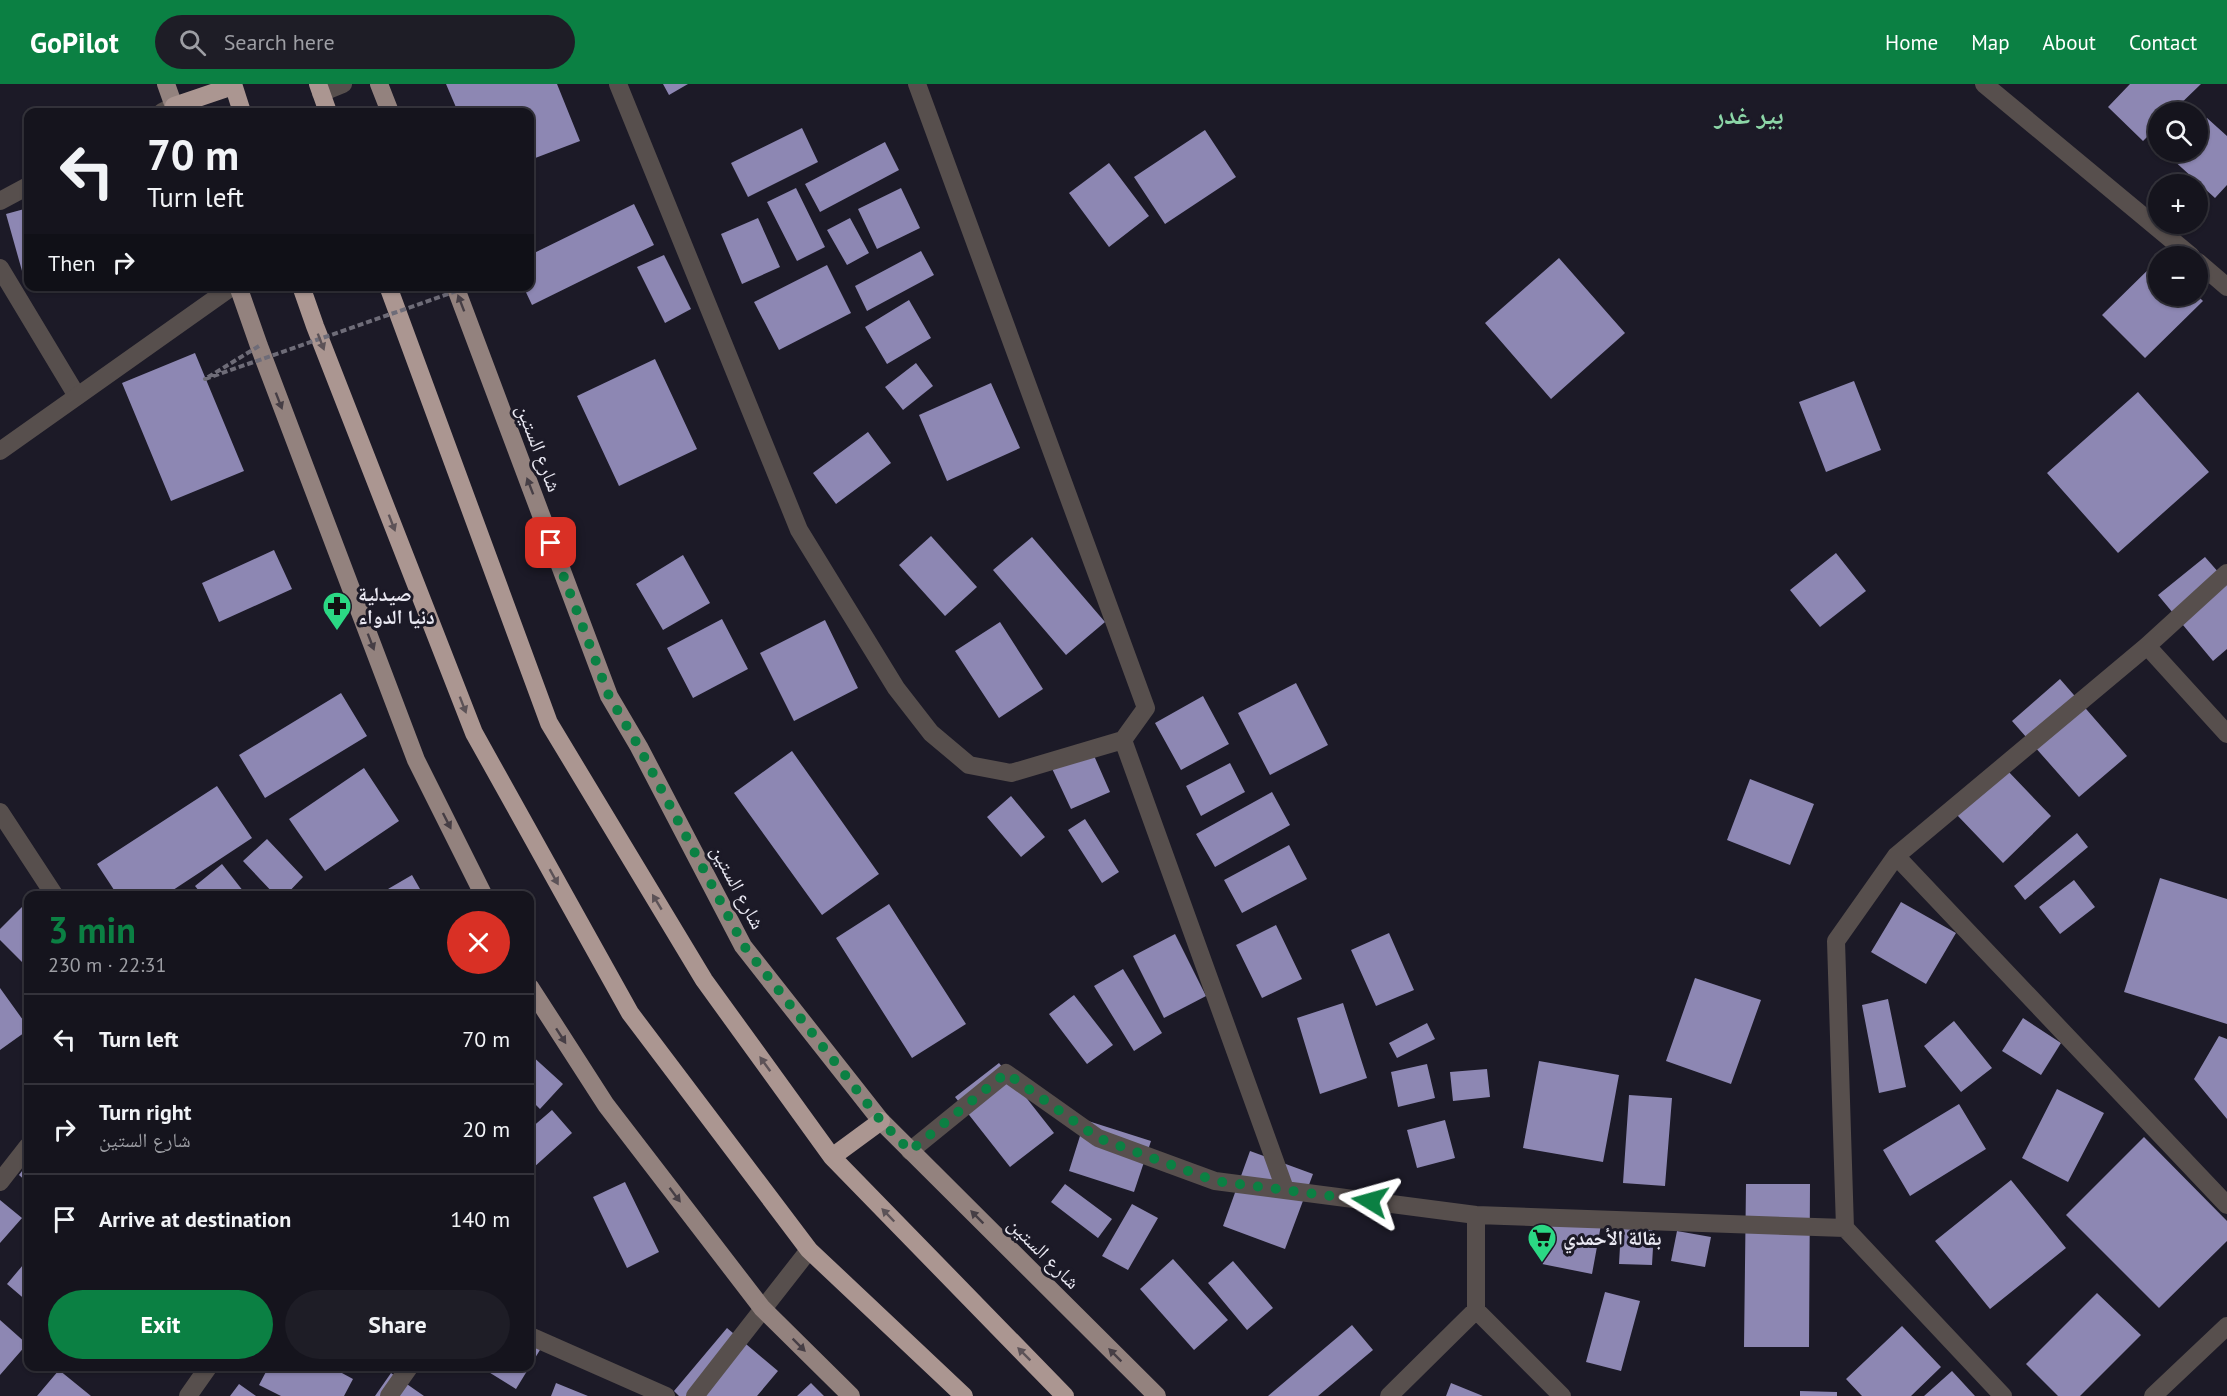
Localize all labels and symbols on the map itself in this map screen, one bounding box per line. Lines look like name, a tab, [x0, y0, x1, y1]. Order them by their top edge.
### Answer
district label: بير غدر	[1713, 98, 1784, 131]
one-way arrow	[456, 294, 465, 312]
one-way arrow	[316, 333, 326, 351]
one-way arrow	[275, 392, 285, 410]
street label: شارع الستين	[510, 401, 568, 495]
one-way arrow	[524, 477, 534, 495]
one-way arrow	[388, 514, 397, 532]
pin	[525, 517, 576, 568]
place label: صيدلية دنيا الدواء	[358, 581, 435, 630]
pharmacy icon: صيدلية دنيا الدواء	[321, 590, 353, 632]
one-way arrow	[367, 633, 376, 651]
one-way arrow	[458, 696, 468, 714]
one-way arrow	[442, 813, 452, 830]
street label: شارع الستين	[705, 840, 771, 934]
one-way arrow	[549, 869, 559, 886]
one-way arrow	[652, 894, 663, 910]
one-way arrow	[556, 1028, 567, 1044]
one-way arrow	[759, 1057, 771, 1073]
position arrow	[1338, 1169, 1402, 1233]
one-way arrow	[668, 1187, 680, 1202]
one-way arrow	[881, 1208, 895, 1222]
one-way arrow	[970, 1211, 984, 1225]
street label: شارع الستين	[1002, 1211, 1086, 1295]
supermarket icon: بقالة الأحمدي	[1526, 1222, 1558, 1264]
place label: بقالة الأحمدي	[1563, 1225, 1661, 1254]
one-way arrow	[791, 1337, 805, 1351]
one-way arrow	[1017, 1347, 1031, 1362]
one-way arrow	[1109, 1348, 1123, 1362]

